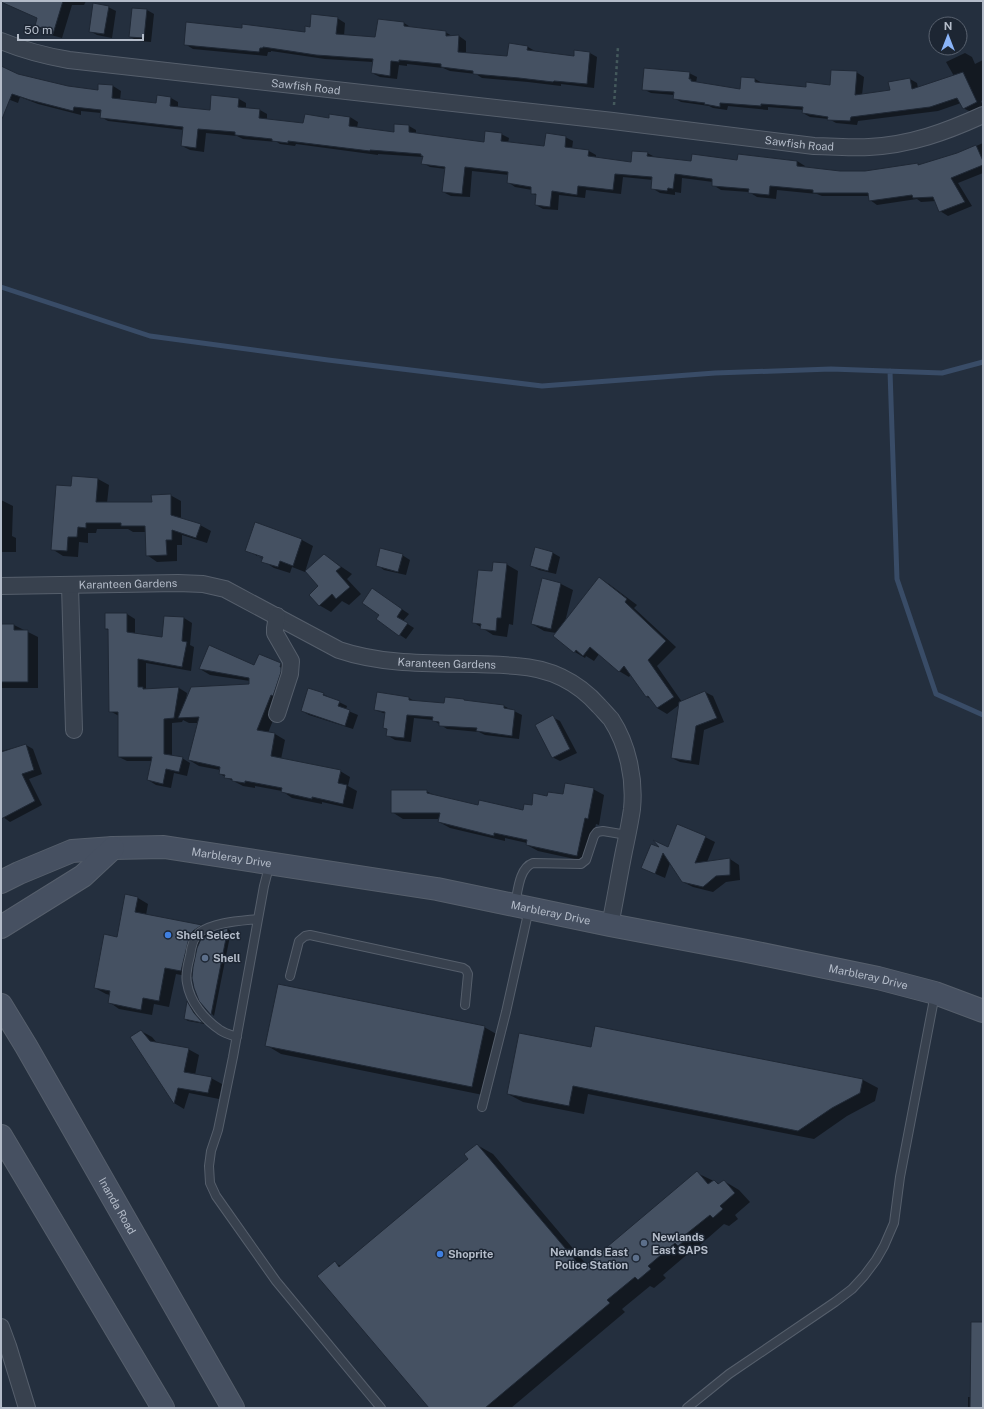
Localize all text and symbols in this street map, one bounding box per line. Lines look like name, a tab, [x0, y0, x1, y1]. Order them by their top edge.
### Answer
scale bar	[18, 16, 143, 42]
north arrow	[928, 16, 968, 56]
text: N	[944, 20, 952, 32]
text: 50 m	[24, 23, 52, 37]
street label: Sawfish Road	[270, 77, 341, 96]
street label: Sawfish Road	[764, 134, 834, 153]
street label: Karanteen Gardens	[79, 577, 178, 591]
street label: Karanteen Gardens	[397, 656, 497, 671]
street label: Marbleray Drive	[191, 845, 272, 869]
street label: Marbleray Drive	[510, 899, 592, 927]
place label: Shell Select	[176, 929, 240, 941]
marker: Shell Select	[163, 930, 173, 940]
place label: Shell	[213, 952, 241, 964]
marker: Shell	[200, 953, 210, 963]
street label: Marbleray Drive	[828, 962, 909, 992]
street label: Inanda Road	[96, 1175, 138, 1236]
place label: Newlands East SAPS	[652, 1231, 709, 1256]
marker: Newlands East SAPS	[639, 1238, 649, 1248]
place label: Newlands East Police Station	[550, 1246, 628, 1271]
place label: Shoprite	[448, 1248, 493, 1260]
marker: Shoprite	[435, 1249, 445, 1259]
marker: Newlands East Police Station	[631, 1253, 641, 1263]

